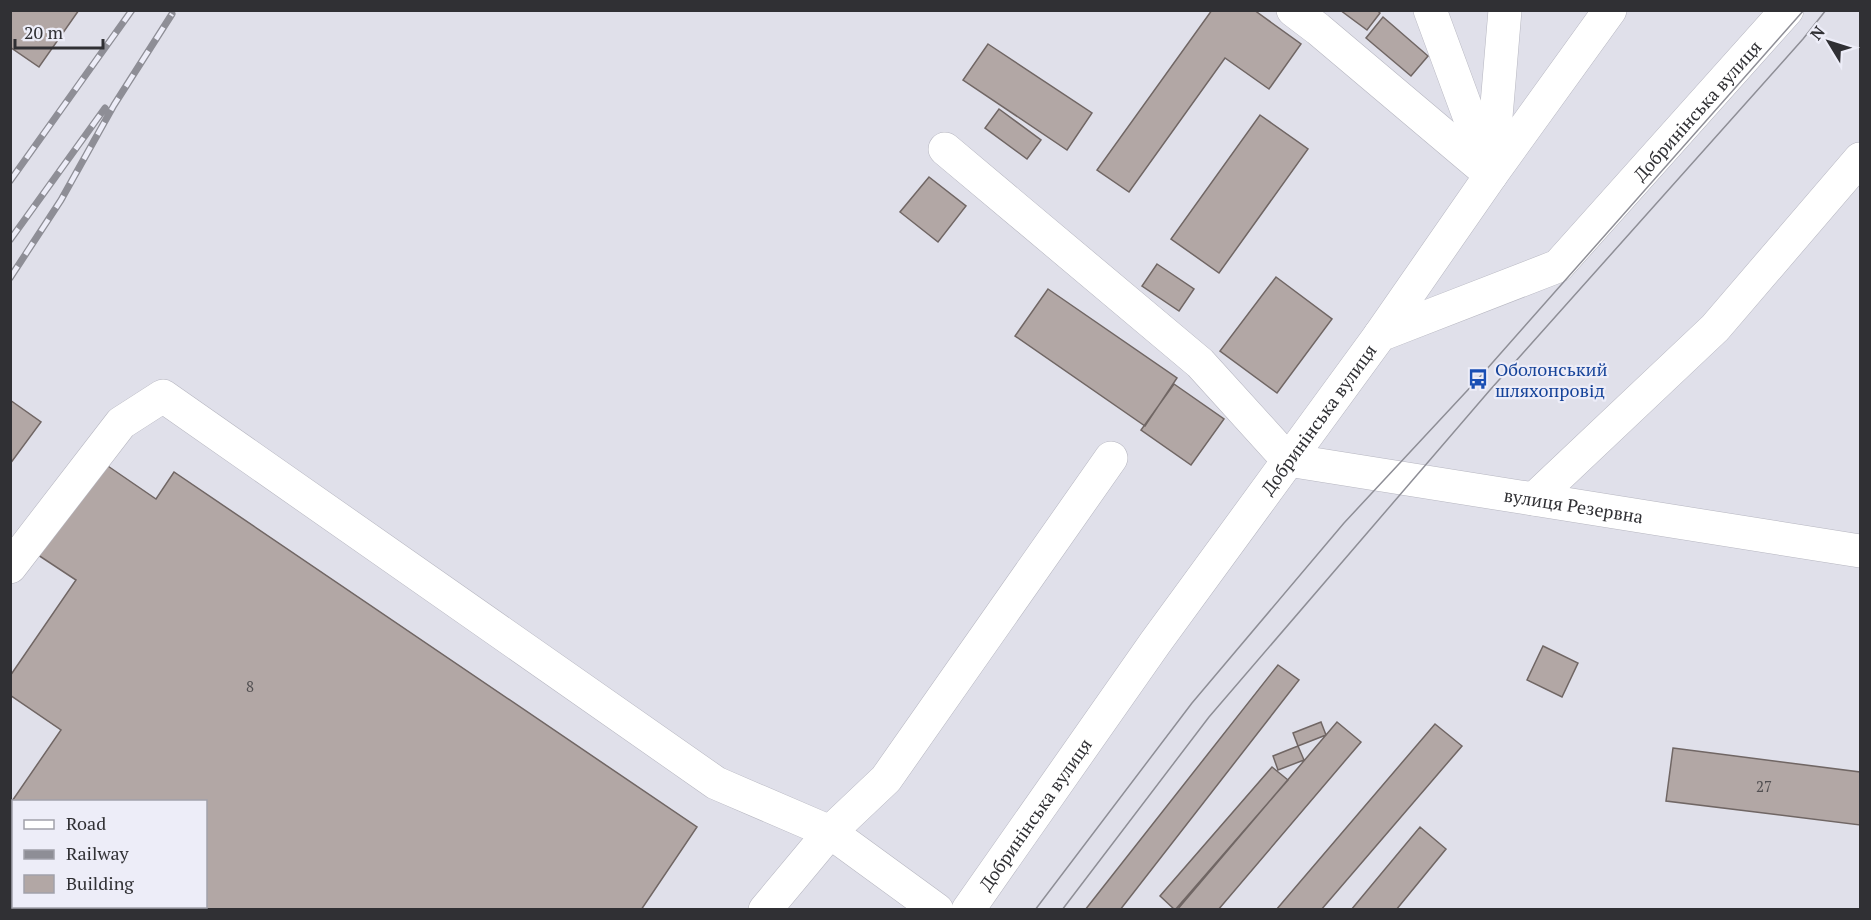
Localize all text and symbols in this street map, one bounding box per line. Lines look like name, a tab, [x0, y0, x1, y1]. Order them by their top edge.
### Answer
scale bar	[15, 12, 104, 50]
north arrow	[1799, 12, 1859, 72]
text: 20 m	[24, 20, 64, 44]
text: N	[1805, 21, 1830, 44]
street label: Добринінська вулиця	[1628, 35, 1766, 186]
street label: Добринінська вулиця	[1255, 339, 1381, 499]
place label: Оболонський шляхопровід	[1495, 357, 1608, 402]
bus stop icon: Оболонський шляхопровід	[1466, 367, 1490, 391]
street label: вулиця Резервна	[1502, 483, 1645, 528]
house number: 8	[246, 676, 254, 696]
street label: Добринінська вулиця	[973, 733, 1097, 895]
house number: 27	[1756, 776, 1772, 796]
legend	[12, 800, 207, 908]
text: Road	[66, 811, 106, 835]
text: Railway	[66, 841, 130, 865]
text: Building	[66, 871, 134, 895]

